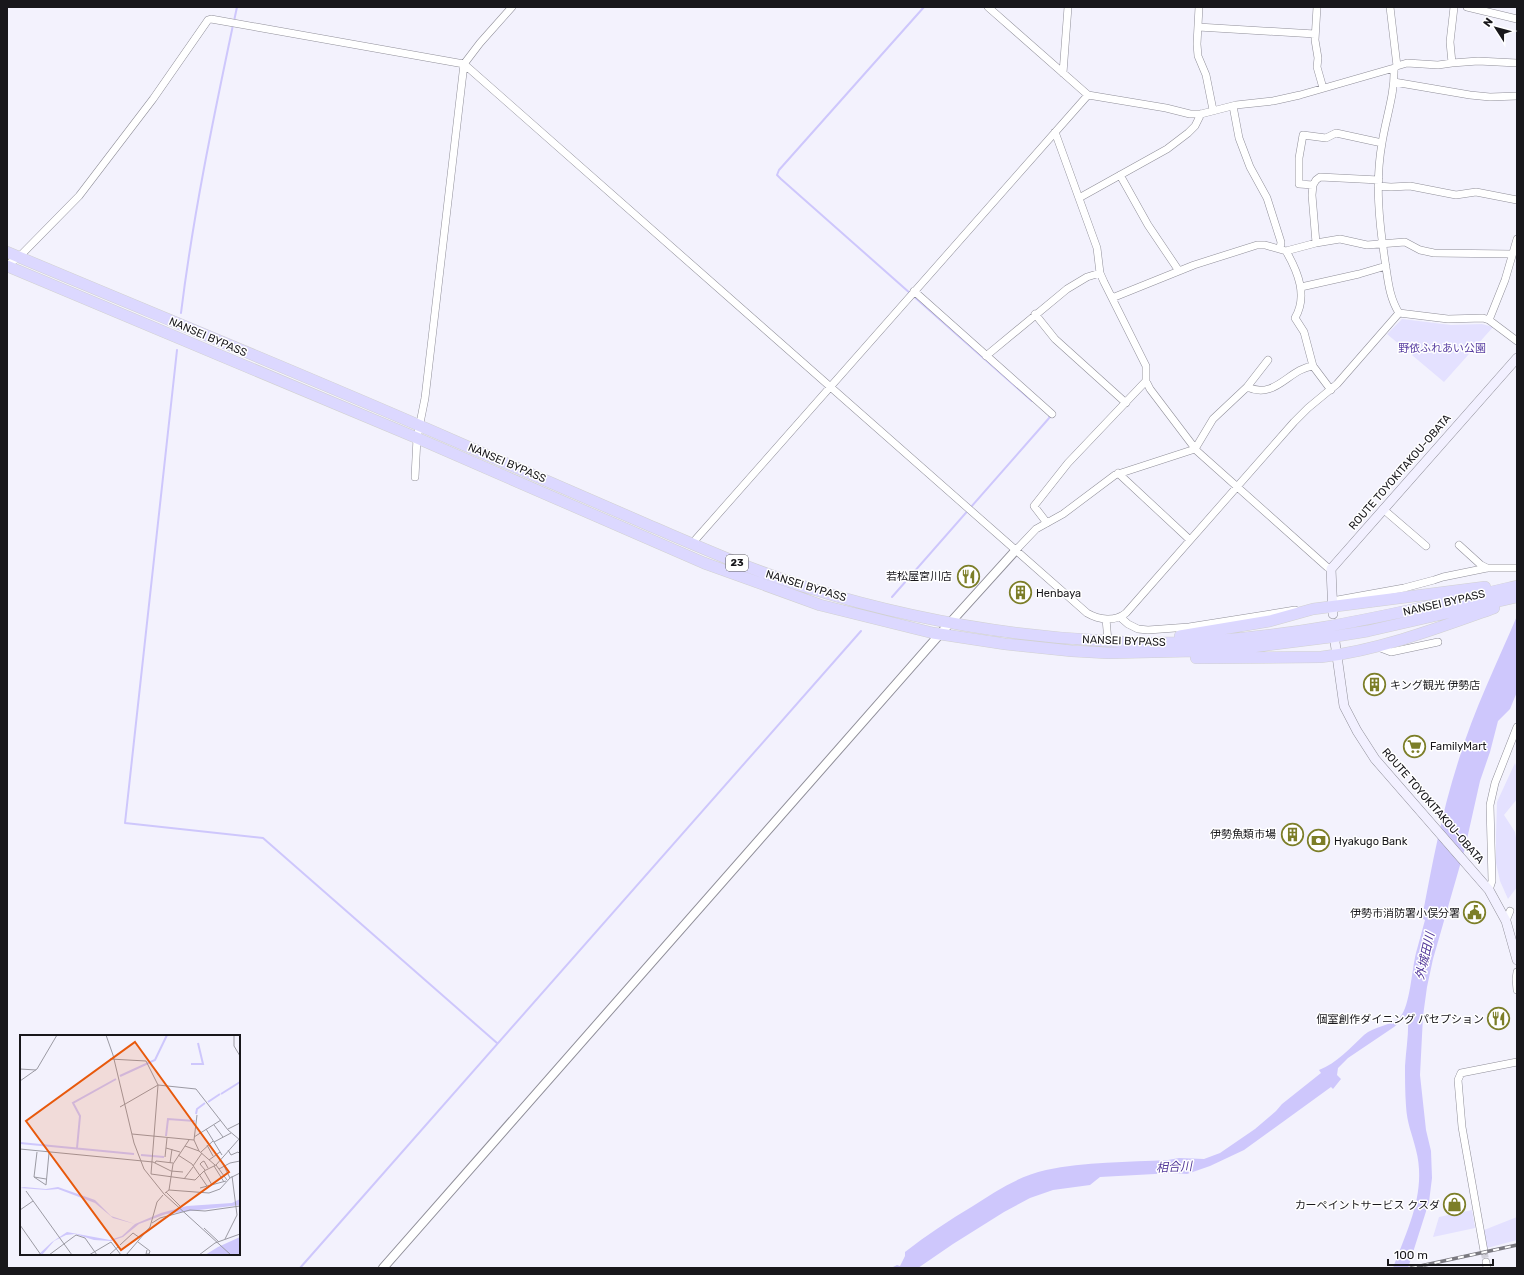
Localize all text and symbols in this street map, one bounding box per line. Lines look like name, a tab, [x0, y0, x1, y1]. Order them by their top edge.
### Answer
north arrow	[1476, 8, 1516, 48]
text: N	[1481, 15, 1496, 29]
street label: NANSEI BYPASS	[167, 315, 249, 359]
park label: 野依ふれあい公園	[1398, 342, 1486, 355]
street label: ROUTE TOYOKITAKOU-OBATA	[1346, 411, 1454, 532]
street label: NANSEI BYPASS	[466, 441, 548, 485]
road number: 23	[726, 555, 748, 571]
restaurant icon: 若松屋宮川店	[955, 563, 981, 589]
street label: NANSEI BYPASS	[764, 568, 848, 604]
place label: 若松屋宮川店	[886, 570, 952, 583]
building icon: Henbaya	[1007, 580, 1033, 606]
place label: Henbaya	[1036, 587, 1081, 600]
street label: NANSEI BYPASS	[1402, 587, 1486, 619]
street label: NANSEI BYPASS	[1082, 633, 1166, 649]
building icon: キング観光 伊勢店	[1361, 672, 1387, 698]
place label: キング観光 伊勢店	[1390, 679, 1480, 692]
supermarket icon: FamilyMart	[1402, 733, 1428, 759]
place label: FamilyMart	[1430, 740, 1487, 753]
street label: ROUTE TOYOKITAKOU-OBATA	[1379, 746, 1487, 867]
building icon: 伊勢魚類市場	[1279, 821, 1305, 847]
place label: 伊勢魚類市場	[1210, 828, 1276, 841]
bank icon: Hyakugo Bank	[1306, 828, 1332, 854]
place label: Hyakugo Bank	[1334, 835, 1408, 848]
public building icon: 伊勢市消防署小俣分署	[1462, 900, 1488, 926]
place label: 伊勢市消防署小俣分署	[1350, 907, 1460, 920]
water label: 外城田川	[1413, 929, 1438, 981]
restaurant icon: 個室創作ダイニング パセプション	[1486, 1006, 1512, 1032]
place label: 個室創作ダイニング パセプション	[1316, 1013, 1484, 1026]
inset map	[20, 1035, 240, 1255]
water label: 相合川	[1156, 1159, 1194, 1175]
shop icon: カーペイントサービス クスダ	[1442, 1192, 1468, 1218]
place label: カーペイントサービス クスダ	[1295, 1199, 1440, 1212]
scale bar	[1388, 1241, 1493, 1267]
text: 100 m	[1394, 1248, 1428, 1262]

